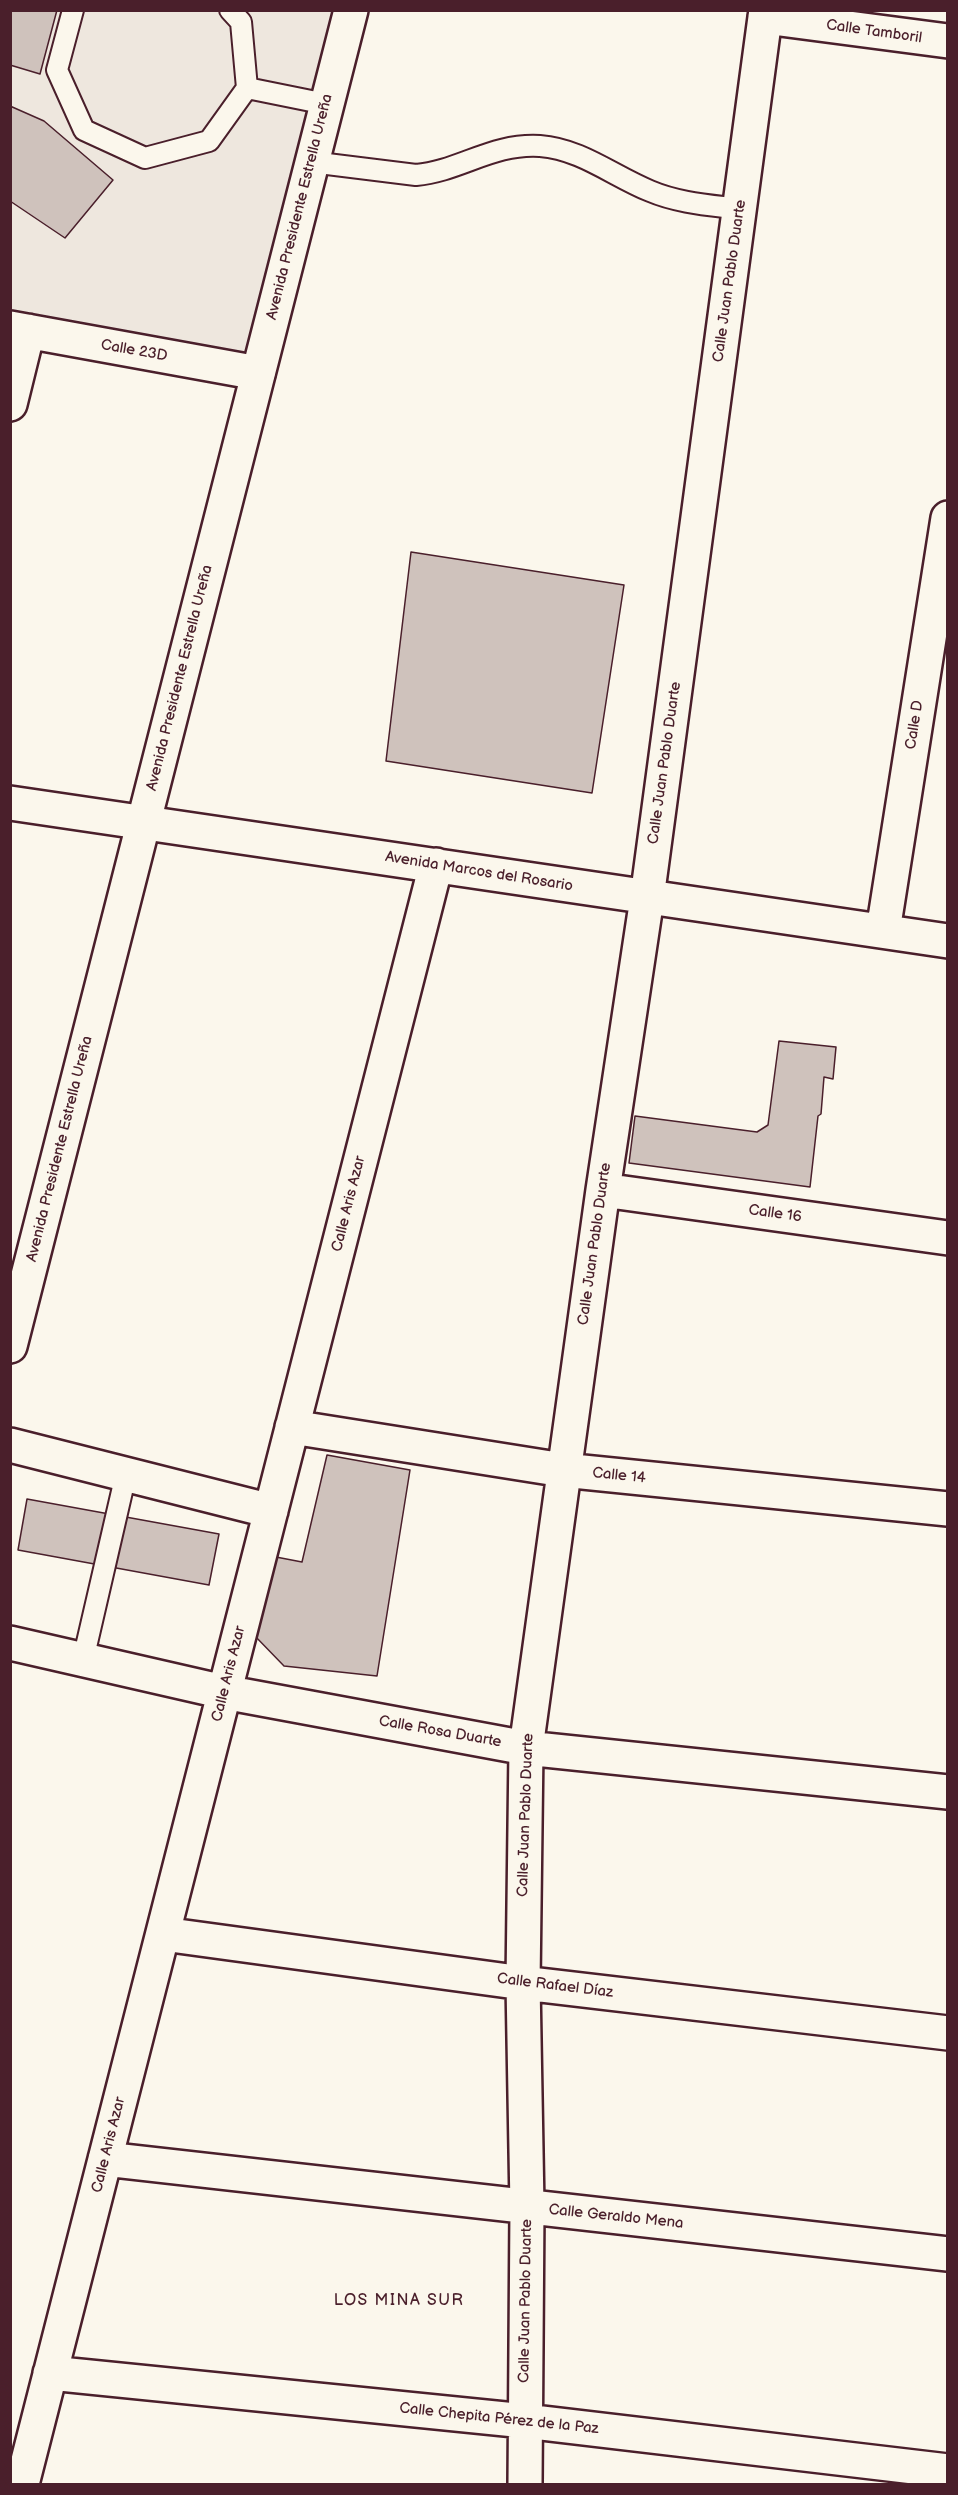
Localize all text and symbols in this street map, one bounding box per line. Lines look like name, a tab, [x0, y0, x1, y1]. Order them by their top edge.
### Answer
street label: Calle Tamboril	[825, 16, 923, 48]
street label: Avenida Presidente Estrella Ureña	[263, 92, 337, 322]
street label: Calle Juan Pablo Duarte	[710, 199, 750, 363]
street label: Calle 23D	[99, 336, 169, 366]
street label: Avenida Presidente Estrella Ureña	[143, 563, 217, 793]
street label: Calle Juan Pablo Duarte	[645, 681, 685, 845]
street label: Calle D	[902, 699, 928, 751]
street label: Avenida Marcos del Rosario	[384, 848, 574, 896]
street label: Avenida Presidente Estrella Ureña	[23, 1034, 97, 1264]
street label: Calle Aris Azar	[328, 1154, 370, 1254]
street label: Calle Juan Pablo Duarte	[575, 1162, 615, 1326]
street label: Calle 16	[747, 1201, 803, 1227]
street label: Calle 14	[591, 1464, 647, 1488]
street label: Calle Aris Azar	[208, 1624, 250, 1724]
street label: Calle Rosa Duarte	[377, 1712, 503, 1752]
street label: Calle Juan Pablo Duarte	[514, 1733, 538, 1897]
street label: Calle Rafael Díaz	[496, 1970, 614, 2002]
street label: Calle Aris Azar	[88, 2095, 130, 2195]
street label: Calle Geraldo Mena	[548, 2201, 684, 2233]
street label: Calle Juan Pablo Duarte	[516, 2219, 536, 2383]
district label: LOS MINA SUR	[334, 2291, 464, 2311]
street label: Calle Chepita Pérez de la Paz	[398, 2400, 600, 2438]

